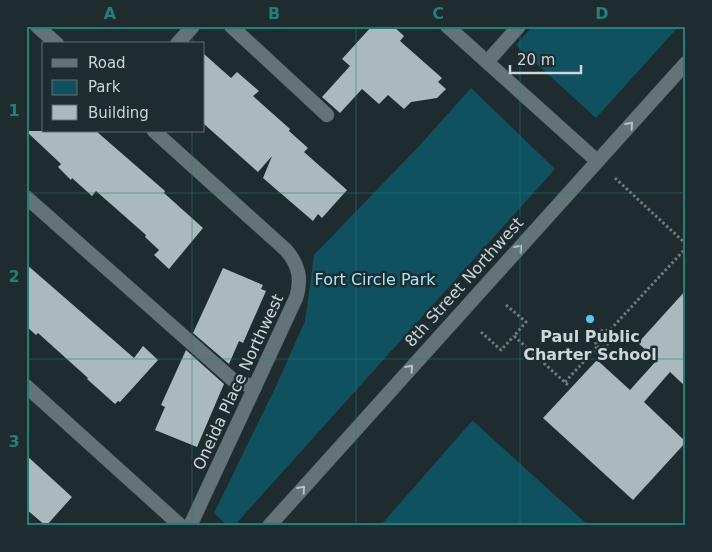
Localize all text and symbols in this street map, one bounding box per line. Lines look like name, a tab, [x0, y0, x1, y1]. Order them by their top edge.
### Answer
text: A	[104, 4, 117, 23]
text: B	[268, 4, 280, 23]
text: C	[432, 4, 444, 23]
text: D	[595, 4, 609, 23]
legend	[42, 42, 205, 132]
scale bar	[510, 42, 581, 74]
text: 20 m	[517, 51, 555, 69]
text: Road	[88, 54, 126, 72]
text: Park	[88, 78, 121, 96]
text: 1	[8, 101, 20, 120]
text: Building	[88, 104, 149, 122]
one-way arrow	[624, 122, 633, 131]
street label: 8th Street Northwest	[401, 213, 527, 351]
one-way arrow	[513, 245, 522, 254]
text: 2	[8, 267, 20, 286]
park label: Fort Circle Park	[315, 270, 436, 289]
street label: Oneida Place Northwest	[189, 291, 287, 473]
marker: Paul Public Charter School	[584, 313, 596, 325]
place label: Paul Public Charter School	[523, 327, 657, 364]
one-way arrow	[404, 365, 413, 374]
text: 3	[8, 432, 20, 451]
one-way arrow	[296, 486, 305, 495]

